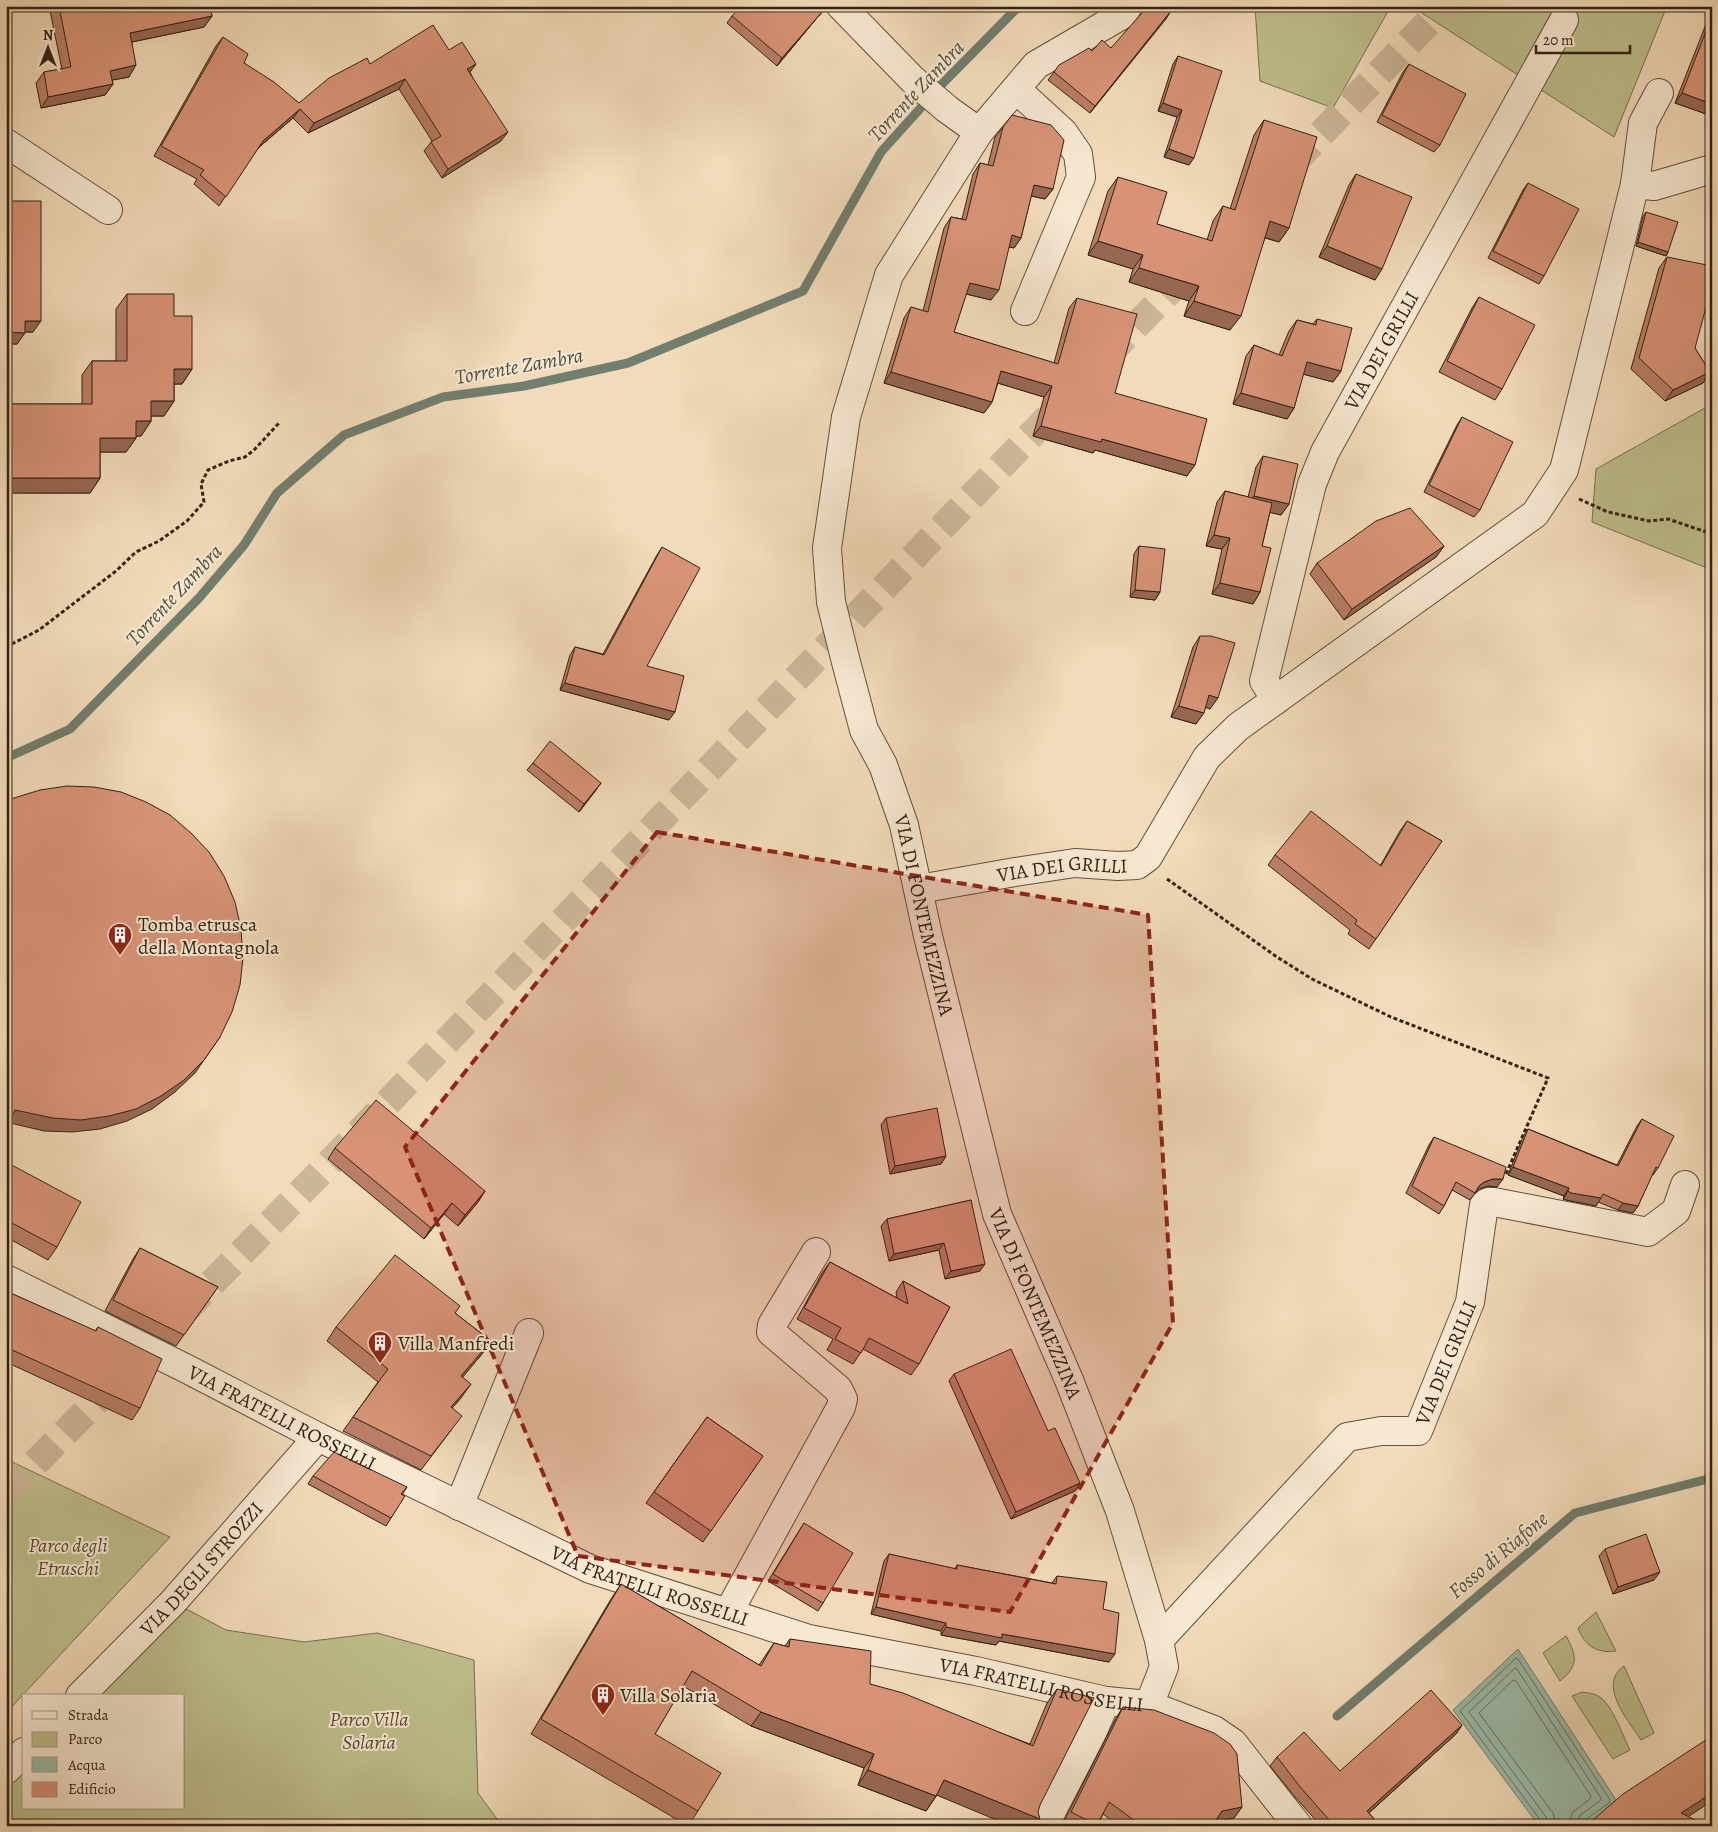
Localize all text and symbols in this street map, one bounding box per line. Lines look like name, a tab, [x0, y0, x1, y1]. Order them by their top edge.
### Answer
north arrow	[22, 22, 72, 72]
scale bar	[1536, 22, 1629, 54]
text: N	[43, 26, 53, 45]
text: 20 m	[1543, 30, 1574, 50]
water label: Torrente Zambra	[862, 34, 971, 148]
street label: VIA DEI GRILLI	[1337, 286, 1425, 415]
water label: Torrente Zambra	[453, 341, 586, 391]
water label: Torrente Zambra	[120, 538, 229, 652]
street label: VIA DI FONTEMEZZINA	[887, 810, 961, 1019]
street label: VIA DEI GRILLI	[994, 849, 1128, 889]
place label: Tomba etrusca della Montagnola	[138, 911, 280, 961]
building icon: Tomba etrusca della Montagnola	[107, 922, 133, 956]
street label: VIA DI FONTEMEZZINA	[982, 1203, 1089, 1403]
street label: VIA DEI GRILLI	[1408, 1297, 1483, 1430]
building icon: Villa Manfredi	[367, 1330, 393, 1364]
place label: Villa Manfredi	[397, 1330, 515, 1357]
street label: VIA FRATELLI ROSSELLI	[183, 1358, 381, 1477]
street label: VIA DEGLI STROZZI	[133, 1496, 269, 1642]
water label: Fosso di Riafone	[1442, 1505, 1554, 1605]
park label: Parco degli Etruschi	[28, 1532, 108, 1582]
street label: VIA FRATELLI ROSSELLI	[545, 1538, 752, 1632]
street label: VIA FRATELLI ROSSELLI	[936, 1651, 1144, 1718]
building icon: Villa Solaria	[590, 1682, 616, 1716]
place label: Villa Solaria	[619, 1682, 718, 1709]
legend	[22, 1694, 185, 1810]
text: Strada	[68, 1705, 109, 1725]
park label: Parco Villa Solaria	[329, 1706, 409, 1756]
text: Parco	[68, 1729, 102, 1749]
text: Acqua	[67, 1755, 106, 1775]
text: Edificio	[68, 1779, 116, 1799]

